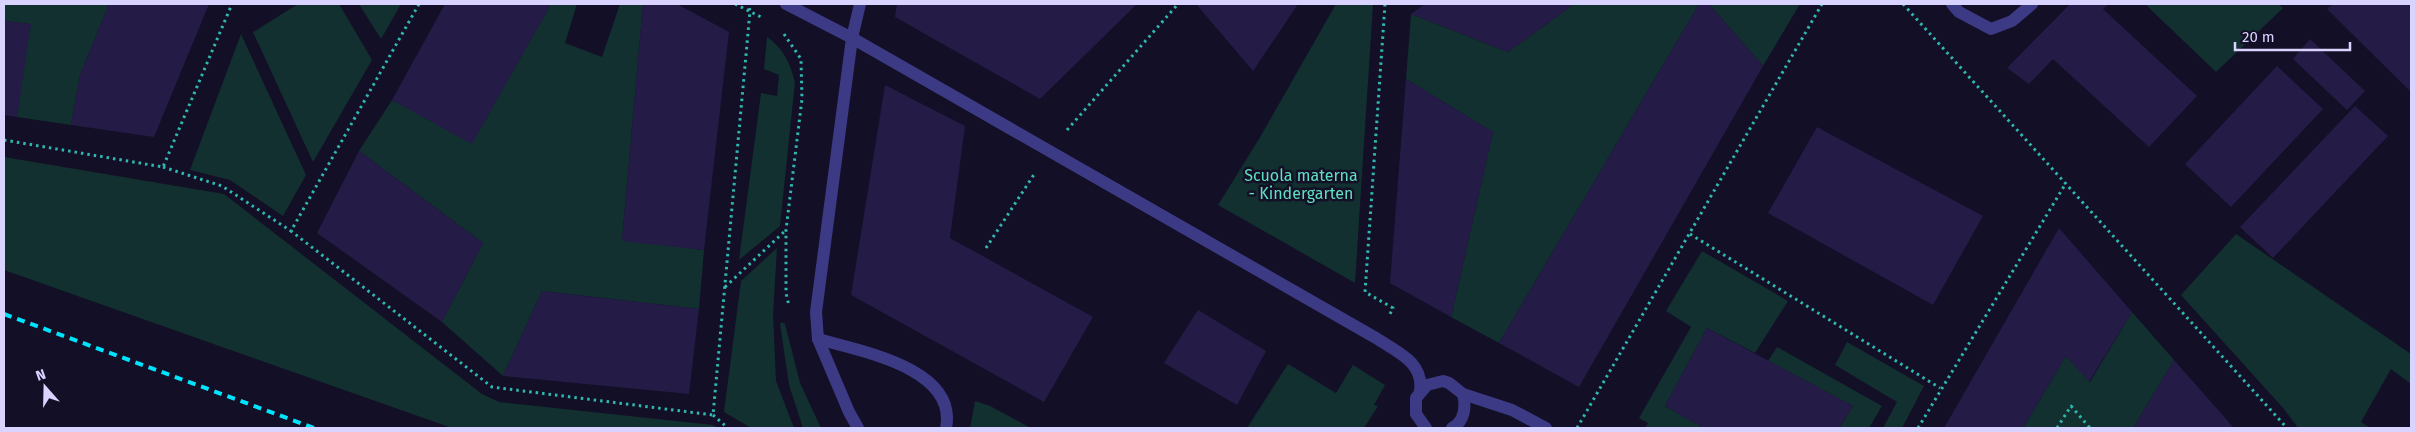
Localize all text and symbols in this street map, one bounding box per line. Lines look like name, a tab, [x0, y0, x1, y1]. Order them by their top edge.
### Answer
scale bar	[2235, 20, 2350, 52]
text: 20 m	[2242, 28, 2275, 46]
park label: Scuola materna - Kindergarten	[1244, 166, 1358, 203]
north arrow	[20, 362, 70, 412]
text: N	[33, 366, 48, 385]

